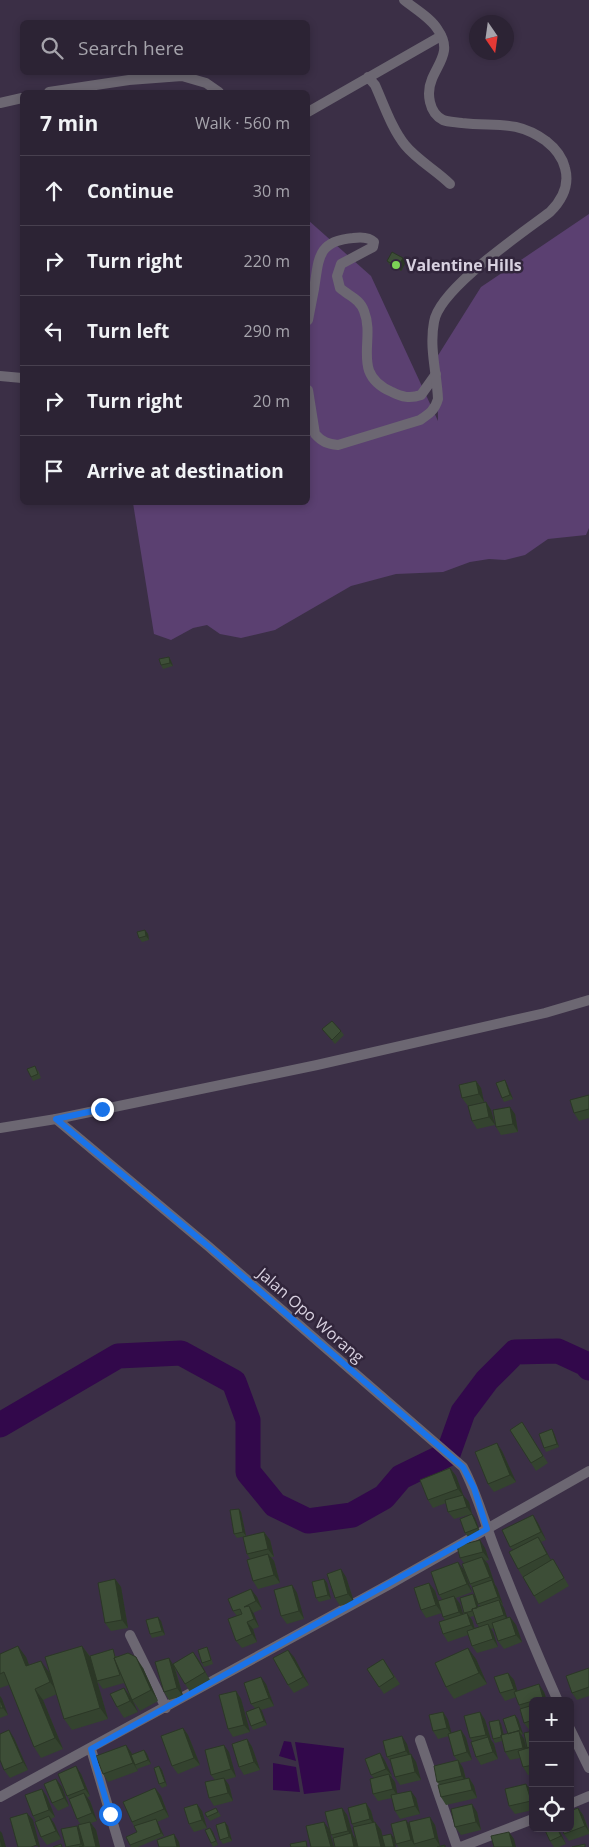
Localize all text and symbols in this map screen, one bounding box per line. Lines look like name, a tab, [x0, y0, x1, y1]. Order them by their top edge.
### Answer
north arrow	[469, 15, 514, 60]
search box	[20, 20, 310, 75]
icon: search	[38, 34, 66, 62]
text: Search here	[78, 35, 184, 61]
text: 7 min	[40, 109, 98, 137]
text: Walk · 560 m	[195, 112, 290, 134]
icon: ahead	[40, 177, 68, 205]
text: Continue	[87, 178, 174, 204]
text: 30 m	[253, 180, 290, 202]
icon: right	[40, 247, 68, 275]
text: Turn right	[87, 248, 182, 274]
text: 220 m	[244, 250, 290, 272]
place label: Valentine Hills	[406, 254, 522, 276]
marker: Valentine Hills	[390, 259, 402, 271]
icon: left	[40, 317, 68, 345]
text: Turn left	[87, 318, 169, 344]
text: 290 m	[244, 320, 290, 342]
icon: right	[40, 387, 68, 415]
text: Turn right	[87, 388, 182, 414]
text: 20 m	[253, 390, 290, 412]
icon: arrive	[40, 457, 68, 485]
text: Arrive at destination	[87, 458, 284, 484]
route end	[91, 1098, 114, 1121]
street label: Jalan Opo Worang	[252, 1261, 369, 1368]
map controls	[529, 1697, 574, 1832]
button: +	[529, 1697, 574, 1742]
button: −	[529, 1742, 574, 1787]
button: locate	[529, 1787, 574, 1832]
route start	[99, 1803, 122, 1826]

